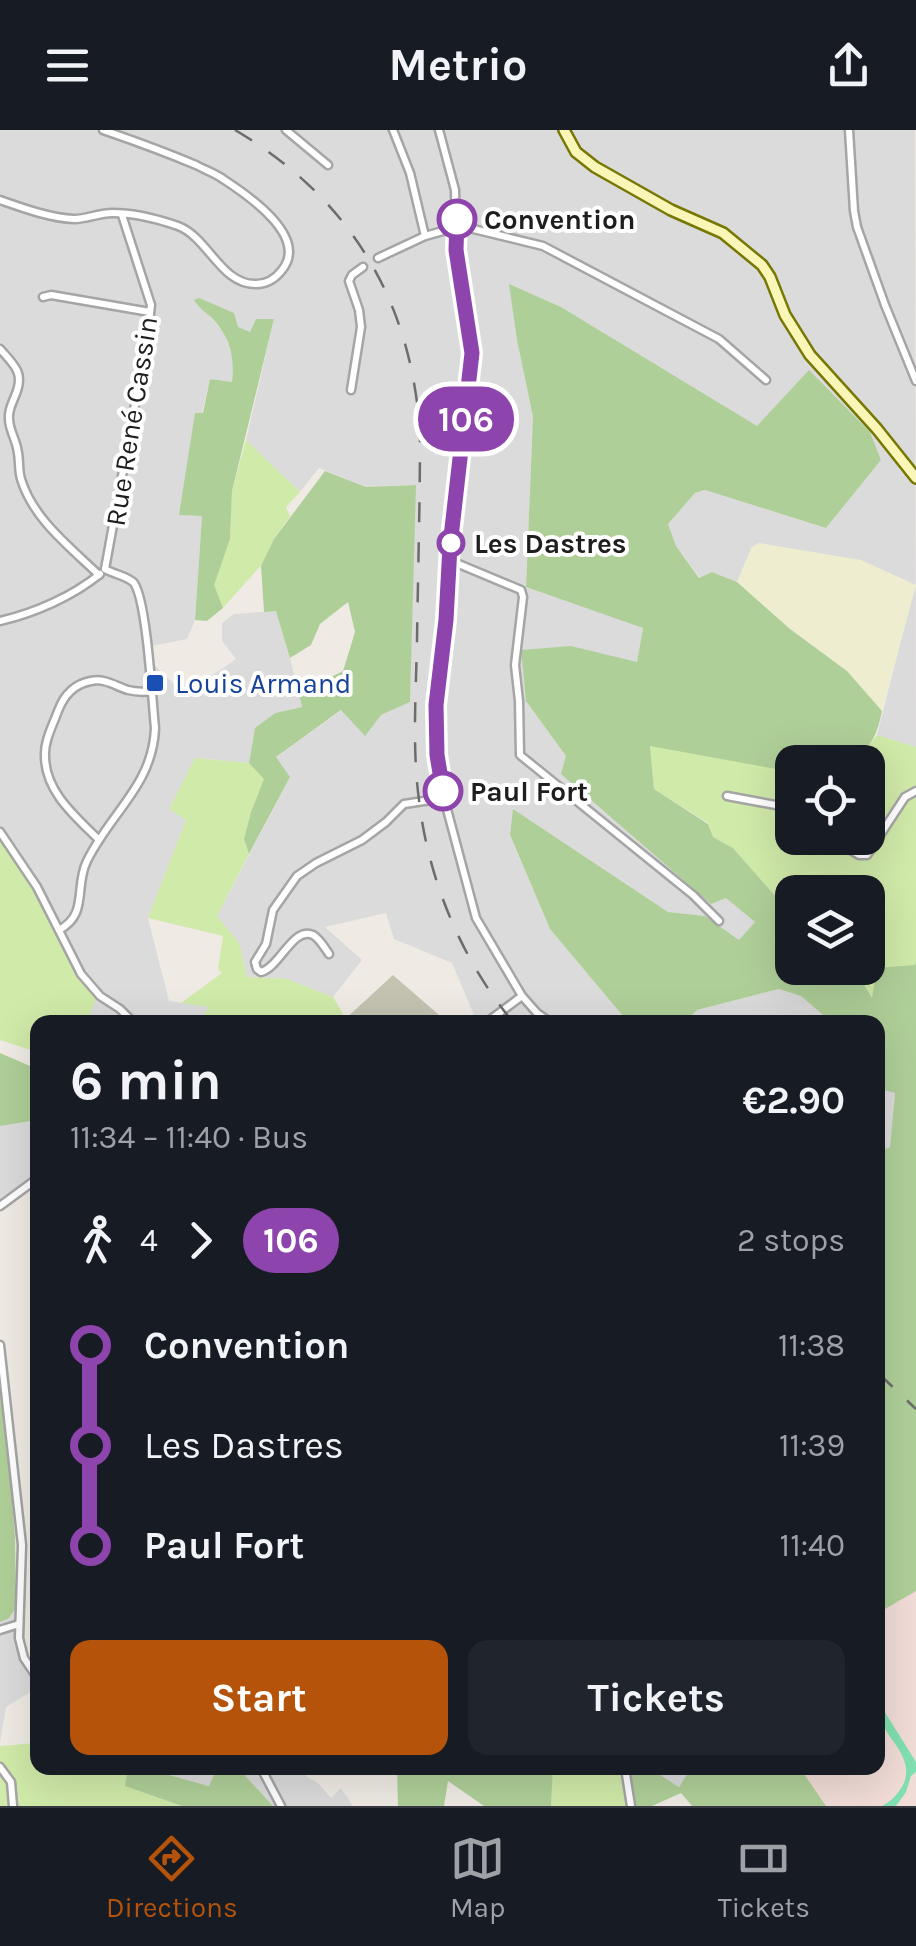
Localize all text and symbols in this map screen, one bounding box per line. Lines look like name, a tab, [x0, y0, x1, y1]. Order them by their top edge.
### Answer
icon: menu	[40, 38, 95, 93]
icon: share	[821, 38, 876, 93]
text: Metrio	[389, 39, 527, 91]
marker: Convention	[438, 200, 476, 238]
place label: Convention	[484, 203, 635, 236]
street label: Rue René Cassin	[99, 314, 164, 528]
line badge: 106	[408, 386, 524, 452]
text: 106	[438, 399, 494, 440]
place label: Les Dastres	[474, 527, 627, 560]
marker: Les Dastres	[438, 530, 464, 556]
place label: Louis Armand	[175, 667, 351, 700]
marker: Louis Armand	[144, 672, 166, 694]
map controls	[775, 745, 885, 985]
button: locate	[775, 745, 885, 855]
marker: Paul Fort	[424, 772, 462, 810]
place label: Paul Fort	[470, 775, 588, 808]
button: layers	[775, 875, 885, 985]
text: 6 min	[70, 1049, 222, 1113]
text: €2.90	[743, 1078, 845, 1123]
text: 11:34 – 11:40 · Bus	[70, 1119, 308, 1156]
icon: walk	[70, 1213, 125, 1268]
icon: forward	[173, 1213, 228, 1268]
text: 106	[263, 1220, 319, 1261]
text: 4	[140, 1222, 158, 1259]
text: 2 stops	[737, 1222, 845, 1259]
text: Convention	[144, 1323, 349, 1368]
text: 11:38	[778, 1327, 845, 1364]
text: Les Dastres	[144, 1423, 344, 1468]
text: 11:39	[779, 1427, 845, 1464]
text: Paul Fort	[144, 1523, 304, 1568]
text: 11:40	[780, 1527, 845, 1564]
button: Start	[70, 1640, 448, 1755]
button: Tickets	[468, 1640, 845, 1755]
tab: Directions	[106, 1831, 238, 1924]
tab: Map	[450, 1831, 505, 1924]
tab: Tickets	[718, 1831, 810, 1924]

